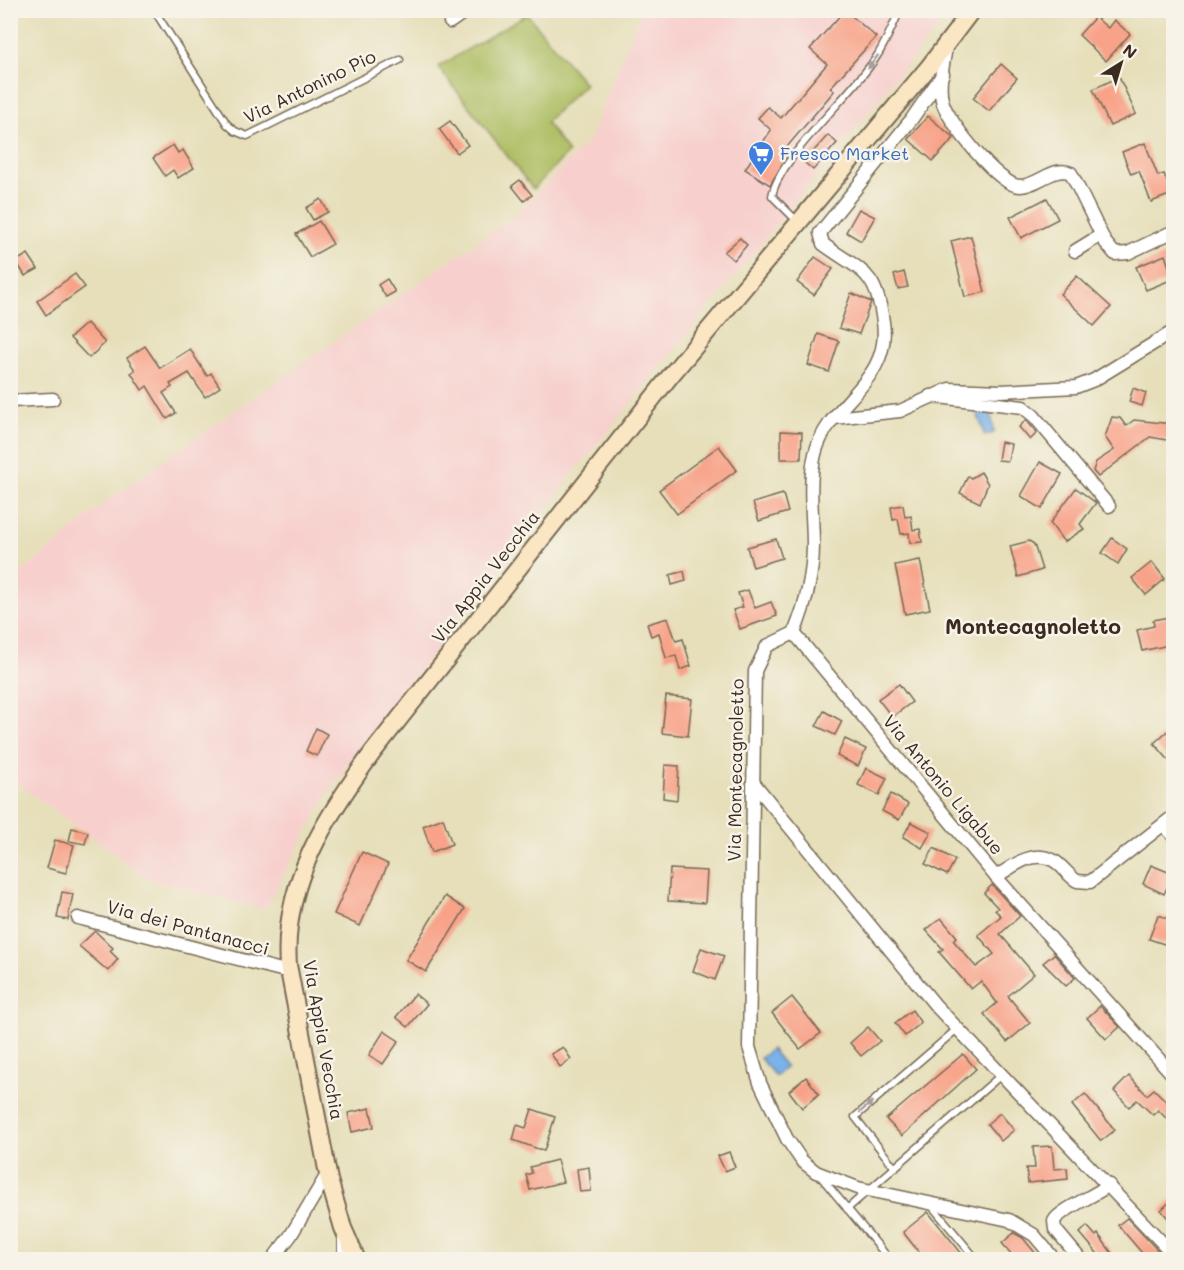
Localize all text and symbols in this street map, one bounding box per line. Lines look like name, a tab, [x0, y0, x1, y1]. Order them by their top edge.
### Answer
north arrow	[1091, 33, 1151, 93]
text: N	[1119, 39, 1142, 63]
street label: Via Antonino Pio	[240, 44, 380, 128]
one-way arrow	[866, 54, 879, 70]
supermarket icon: Fresco Market	[746, 139, 776, 177]
place label: Fresco Market	[780, 141, 909, 165]
street label: Via Appia Vecchia	[426, 505, 545, 648]
district label: Montecagnoletto	[945, 612, 1121, 639]
street label: Via Montecagnoletto	[721, 678, 749, 862]
street label: Via Antonio Ligabue	[878, 709, 1010, 860]
street label: Via dei Pantanacci	[104, 894, 272, 960]
street label: Via Appia Vecchia	[298, 958, 350, 1122]
one-way arrow	[858, 1101, 874, 1114]

